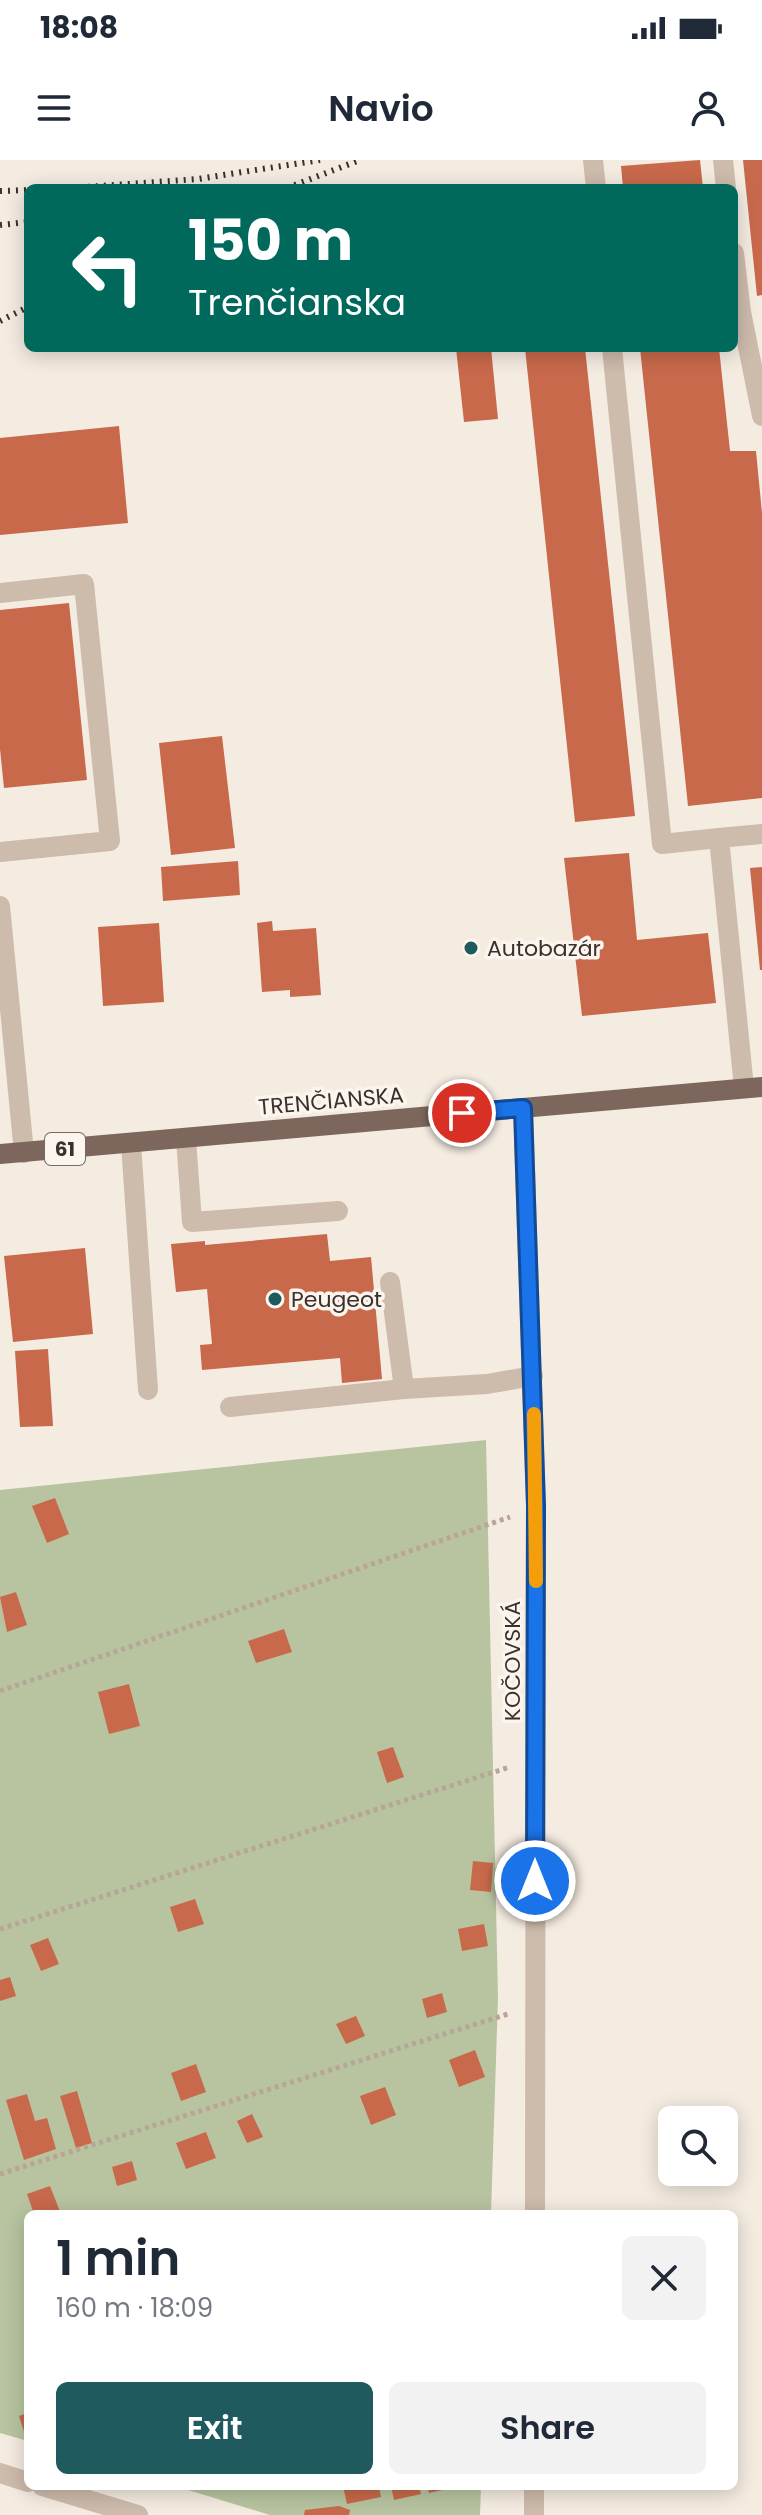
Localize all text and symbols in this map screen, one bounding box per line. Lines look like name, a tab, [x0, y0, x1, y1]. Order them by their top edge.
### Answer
text: 18:08	[40, 6, 118, 49]
text: Navio	[328, 83, 434, 134]
icon: menu	[32, 86, 76, 130]
icon: person	[686, 86, 730, 130]
text: 150 m	[188, 201, 353, 280]
icon: left	[56, 216, 160, 320]
text: Trenčianska	[188, 277, 406, 328]
place label: Autobazár	[487, 933, 601, 964]
marker: Autobazár	[462, 939, 480, 957]
street label: TRENČIANSKA	[257, 1079, 405, 1123]
pin	[428, 1079, 496, 1147]
icon: arrive	[440, 1091, 484, 1135]
road number: 61	[45, 1133, 85, 1165]
place label: Peugeot	[291, 1284, 382, 1315]
marker: Peugeot	[266, 1290, 284, 1308]
street label: KOČOVSKÁ	[497, 1601, 528, 1721]
position arrow	[493, 1839, 577, 1923]
map controls	[658, 2106, 738, 2186]
button: search	[658, 2106, 738, 2186]
text: 1 min	[56, 2225, 180, 2292]
button: close	[622, 2236, 706, 2320]
text: 160 m · 18:09	[56, 2290, 213, 2326]
button: Exit	[56, 2382, 373, 2474]
button: Share	[389, 2382, 706, 2474]

